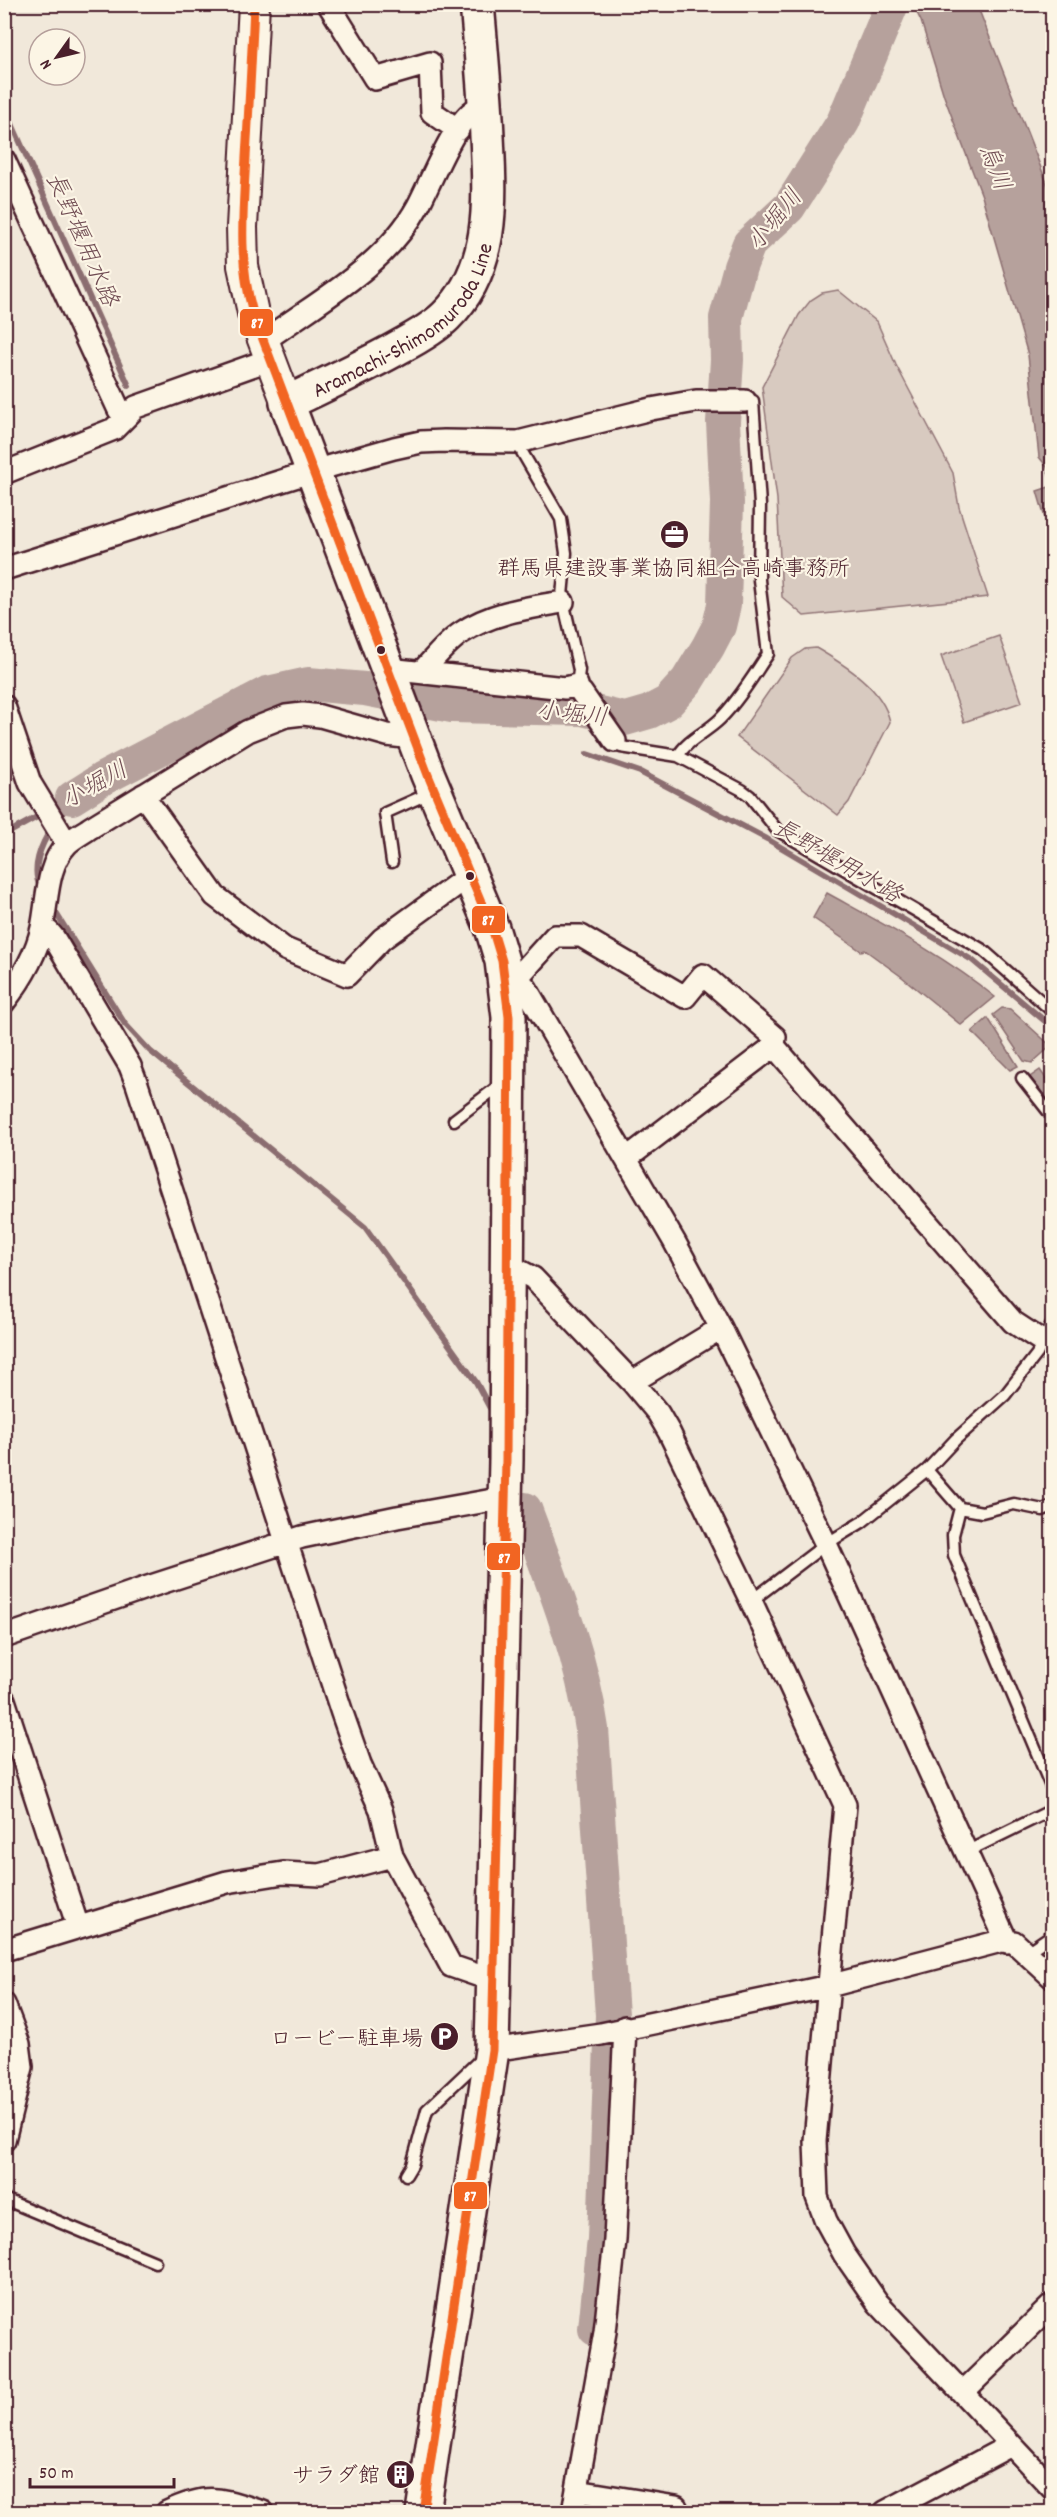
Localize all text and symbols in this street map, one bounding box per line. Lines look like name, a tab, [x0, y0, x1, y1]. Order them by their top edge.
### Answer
north arrow	[27, 27, 87, 87]
text: N	[35, 54, 58, 74]
water label: 烏川	[969, 140, 1018, 197]
water label: 長野堰用水路	[35, 168, 126, 315]
water label: 小堀川	[740, 182, 812, 260]
street label: Aramachi-Shimomuroda Line	[308, 240, 503, 408]
line badge: 87	[239, 308, 274, 337]
text: 87	[251, 313, 263, 336]
office icon: 群馬県建設事業協同組合高崎事務所	[658, 519, 690, 551]
place label: 群馬県建設事業協同組合高崎事務所	[498, 555, 850, 586]
unlabelled marker	[375, 644, 387, 656]
water label: 小堀川	[534, 695, 609, 737]
water label: 小堀川	[56, 754, 135, 819]
water label: 長野堰用水路	[766, 812, 909, 914]
unlabelled marker	[464, 870, 476, 882]
line badge: 87	[471, 905, 506, 934]
text: 87	[482, 910, 494, 933]
line badge: 87	[486, 1542, 521, 1571]
text: 87	[498, 1548, 510, 1571]
parking icon: ロービー駐車場	[428, 2021, 460, 2053]
place label: ロービー駐車場	[270, 2025, 423, 2056]
line badge: 87	[453, 2181, 488, 2210]
text: 87	[464, 2186, 476, 2209]
scale bar	[30, 2451, 174, 2489]
building icon: サラダ館	[385, 2458, 417, 2490]
text: 50 m	[39, 2462, 74, 2487]
place label: サラダ館	[292, 2462, 380, 2493]

